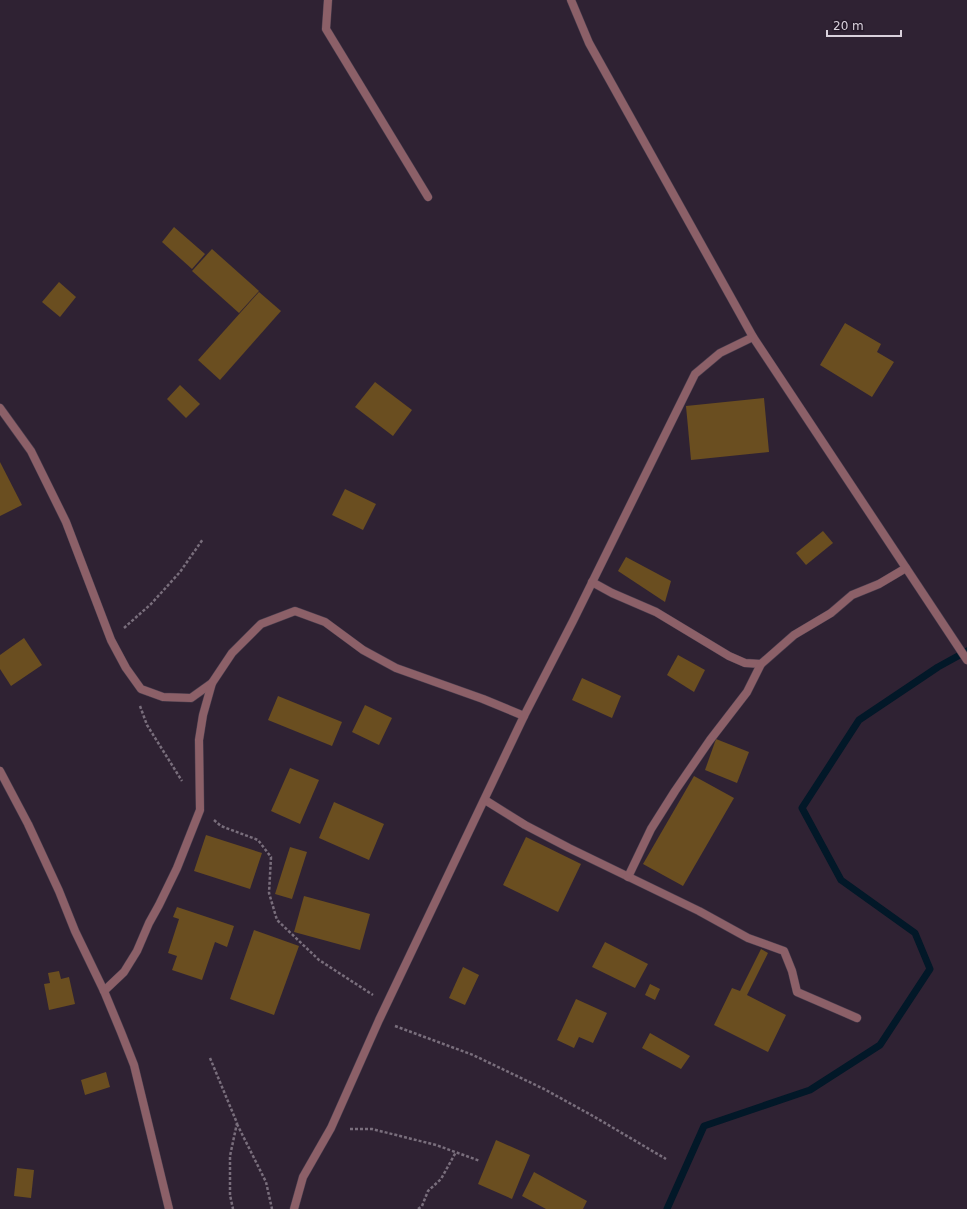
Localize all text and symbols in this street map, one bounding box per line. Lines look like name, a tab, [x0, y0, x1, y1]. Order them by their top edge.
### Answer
scale bar	[827, 12, 901, 38]
text: 20 m	[833, 19, 864, 33]

